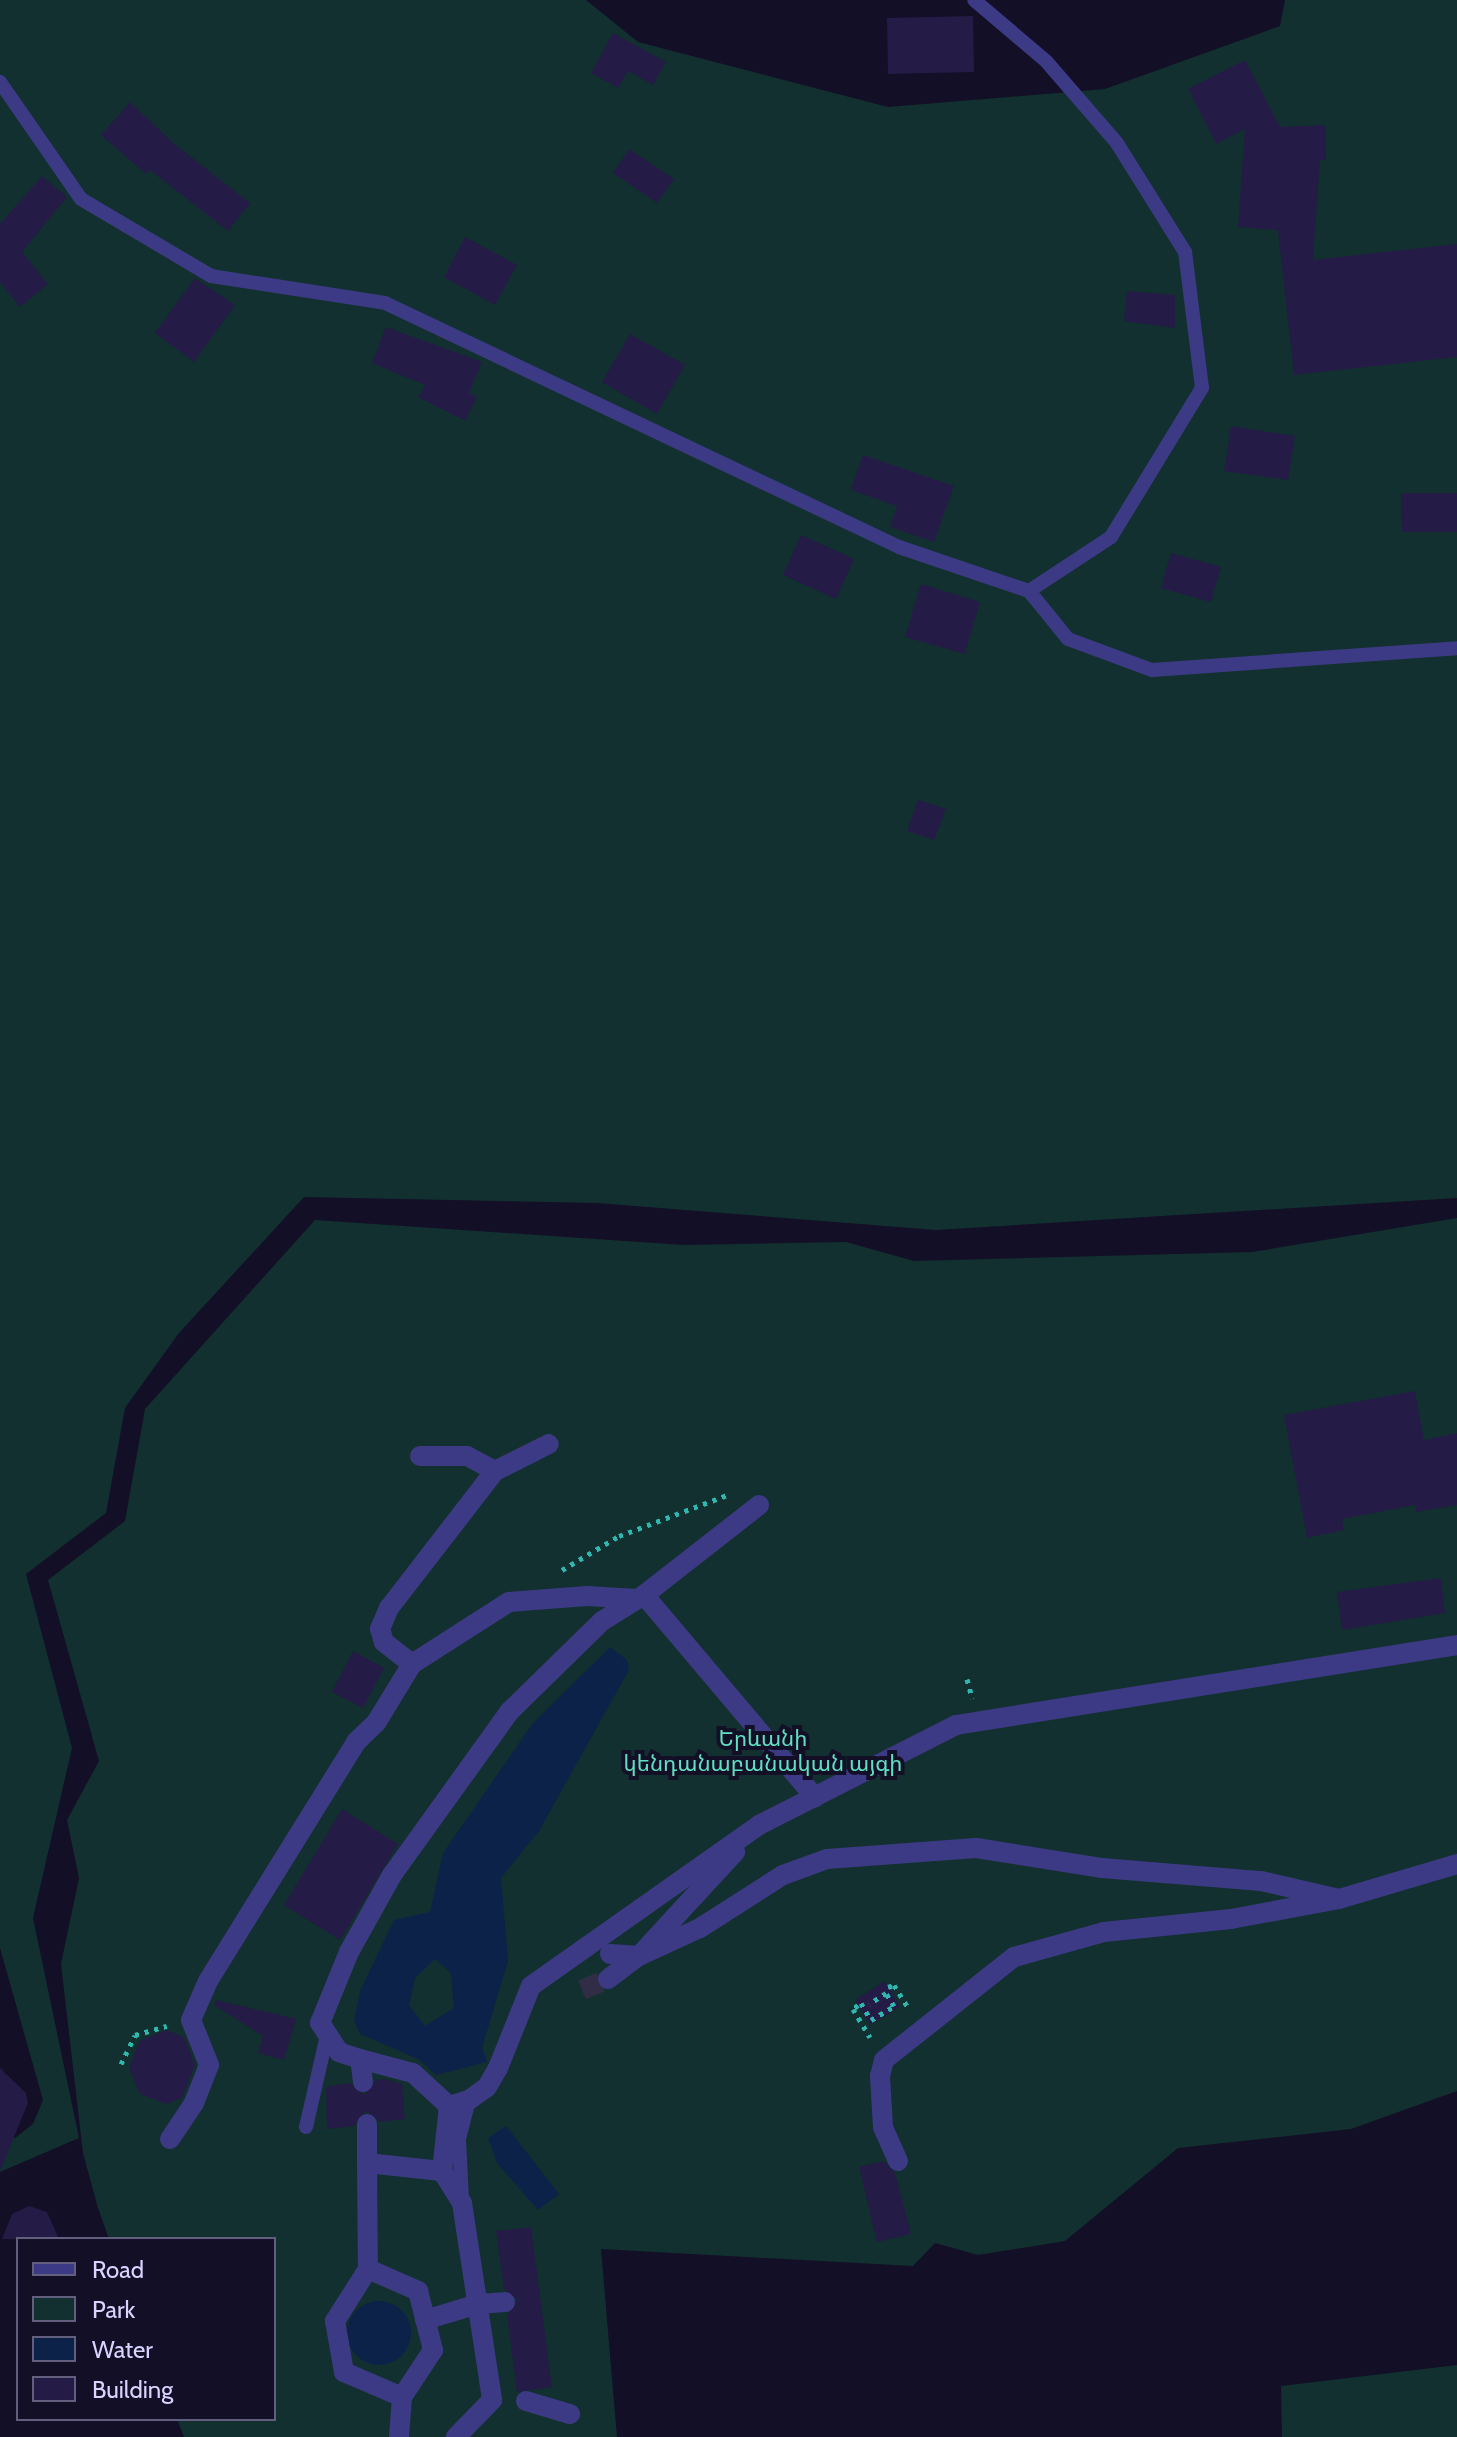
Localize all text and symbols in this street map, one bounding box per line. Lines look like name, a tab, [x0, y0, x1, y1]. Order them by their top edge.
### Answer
park label: Երևանի կենդանաբանական այգի	[624, 1725, 902, 1776]
legend	[16, 2237, 276, 2421]
text: Road	[92, 2255, 144, 2284]
text: Park	[92, 2295, 135, 2324]
text: Water	[92, 2335, 153, 2364]
text: Building	[92, 2375, 173, 2404]

